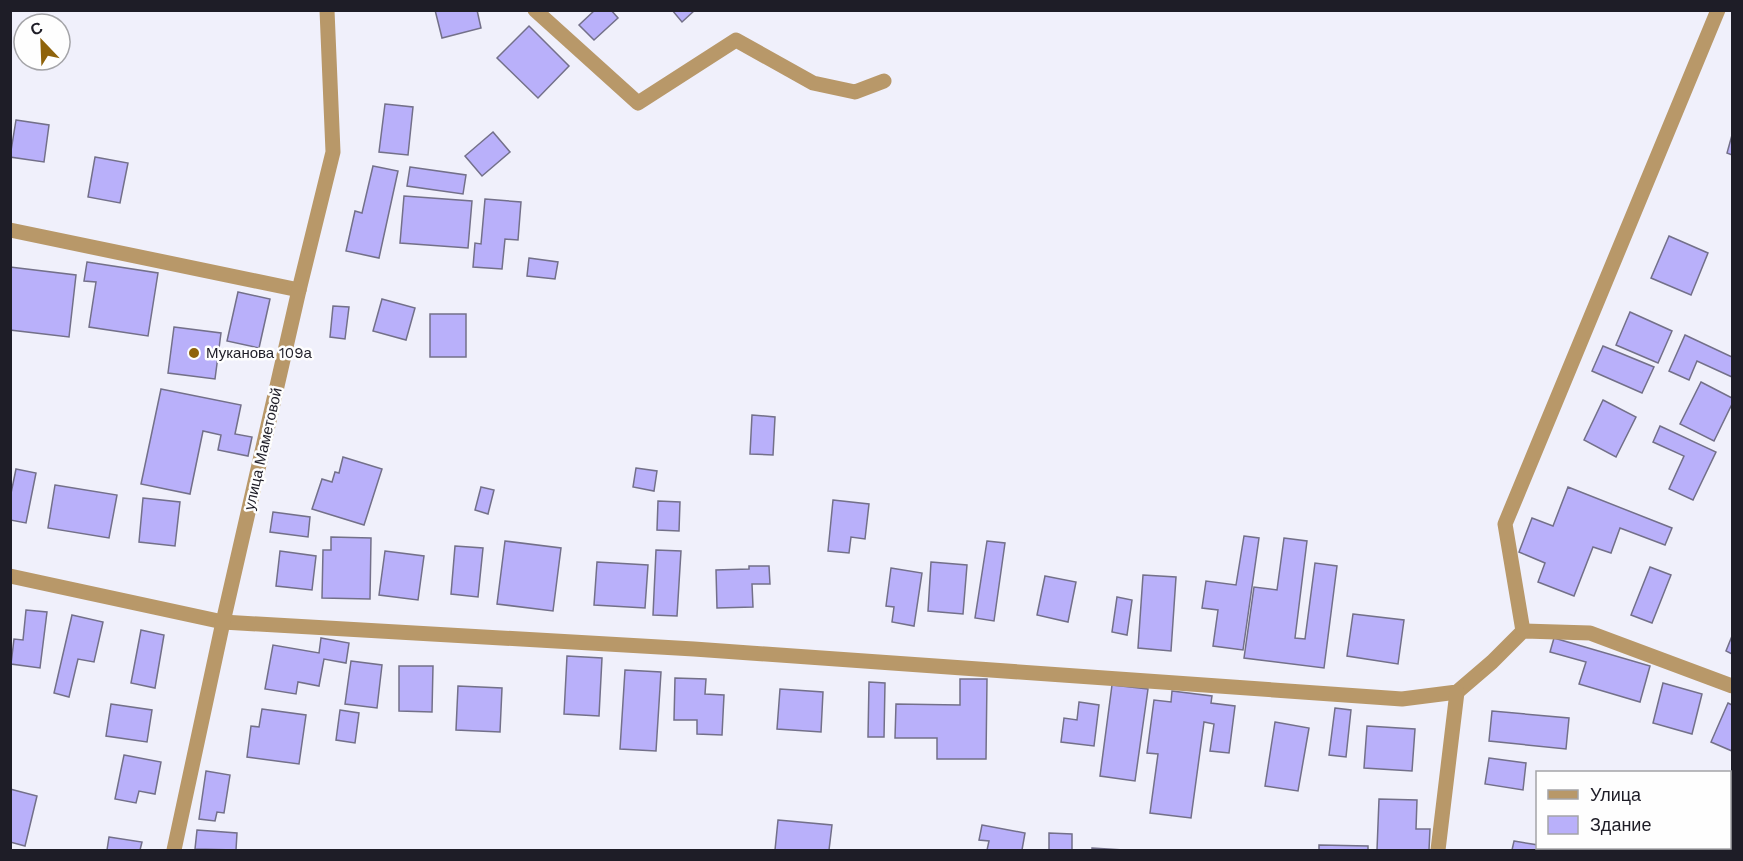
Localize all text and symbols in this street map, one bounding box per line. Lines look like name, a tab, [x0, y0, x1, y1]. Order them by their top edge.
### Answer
north arrow	[12, 12, 72, 72]
text: С	[27, 17, 46, 40]
place label: Муканова 109а	[206, 344, 312, 362]
marker: Муканова 109а	[187, 346, 201, 360]
street label: улица Маметовой	[240, 386, 286, 512]
legend	[1536, 771, 1731, 849]
text: Улица	[1590, 784, 1642, 805]
text: Здание	[1590, 814, 1651, 835]

